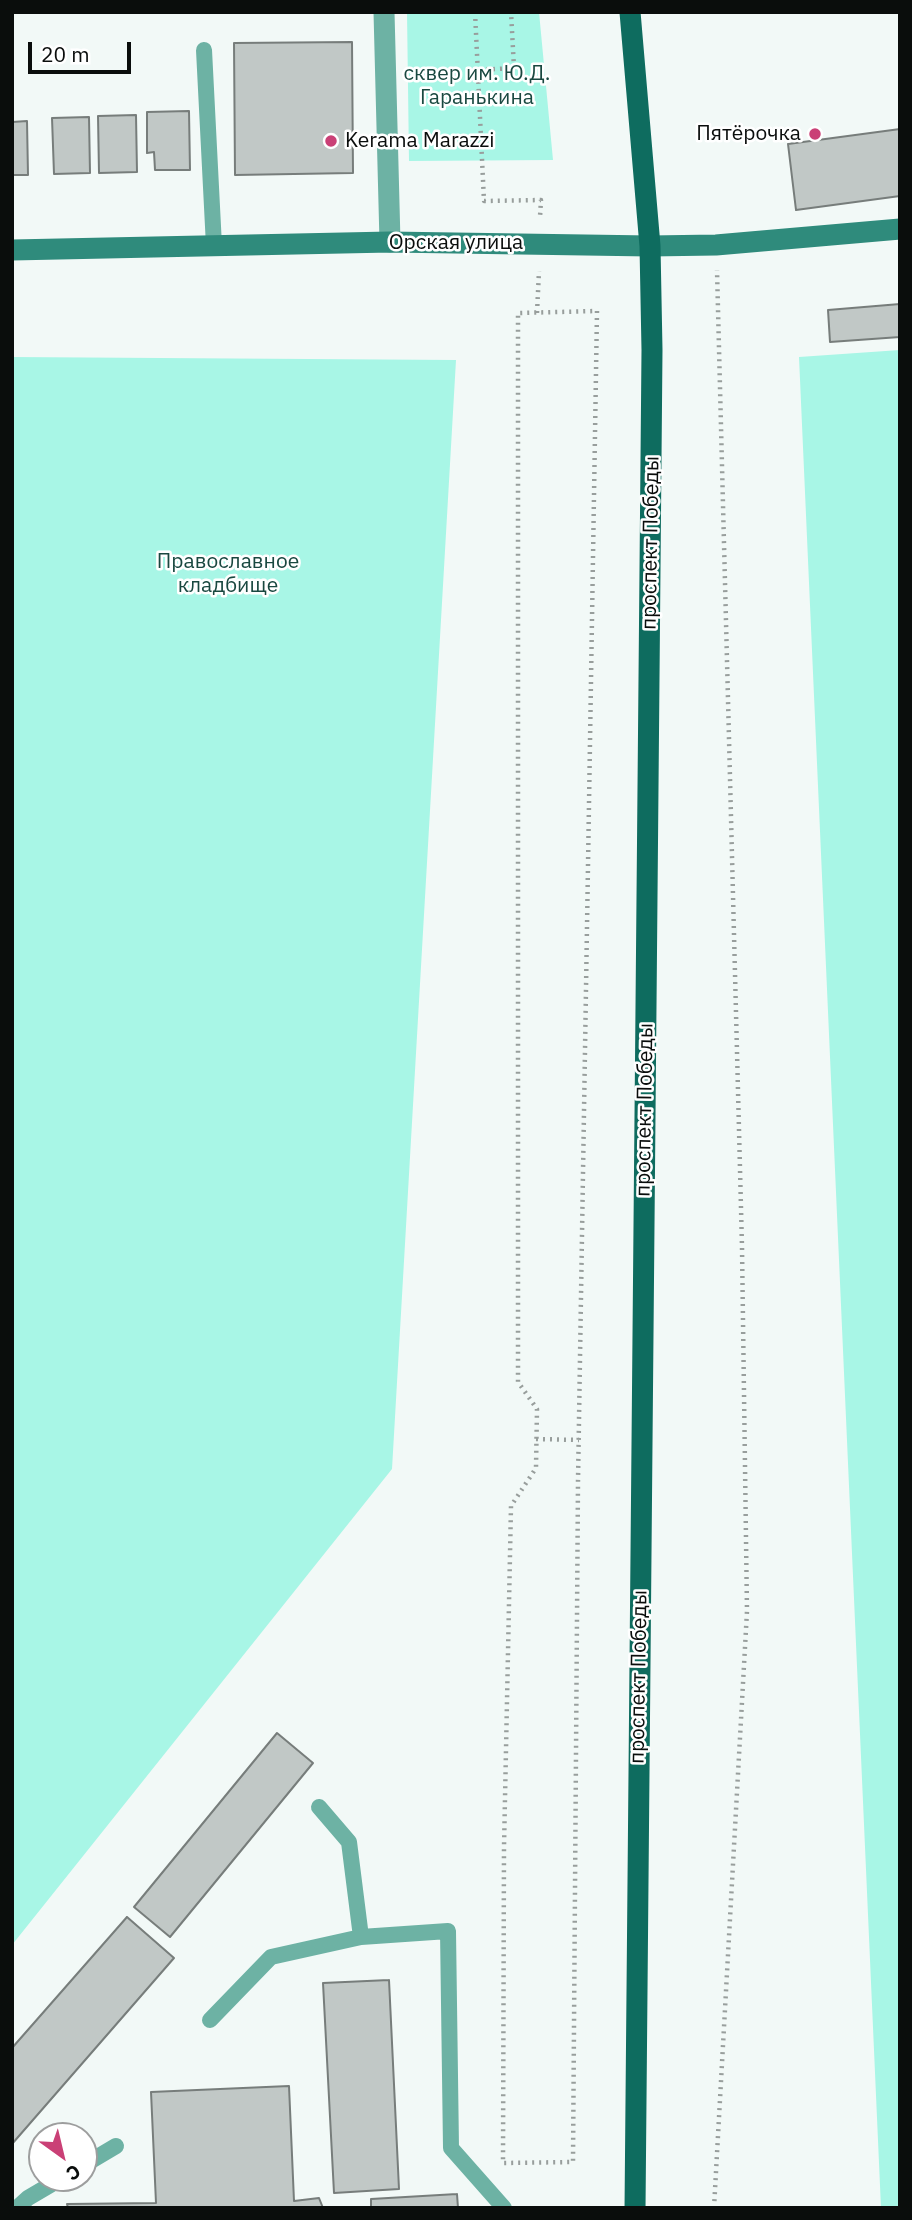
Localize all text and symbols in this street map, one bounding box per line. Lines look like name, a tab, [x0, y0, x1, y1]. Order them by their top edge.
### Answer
scale bar	[32, 28, 135, 72]
text: 20 m	[41, 40, 90, 68]
park label: сквер им. Ю.Д. Гаранькина	[403, 61, 551, 111]
place label: Пятёрочка	[696, 121, 801, 147]
marker: Пятёрочка	[807, 126, 823, 142]
place label: Kerama Marazzi	[345, 128, 494, 154]
marker: Kerama Marazzi	[323, 133, 339, 149]
street label: Орская улица	[389, 230, 523, 256]
street label: проспект Победы	[637, 456, 665, 630]
park label: Православное кладбище	[157, 549, 299, 599]
street label: проспект Победы	[631, 1023, 659, 1197]
street label: проспект Победы	[625, 1590, 653, 1764]
north arrow	[28, 2122, 98, 2192]
text: С	[62, 2159, 85, 2186]

